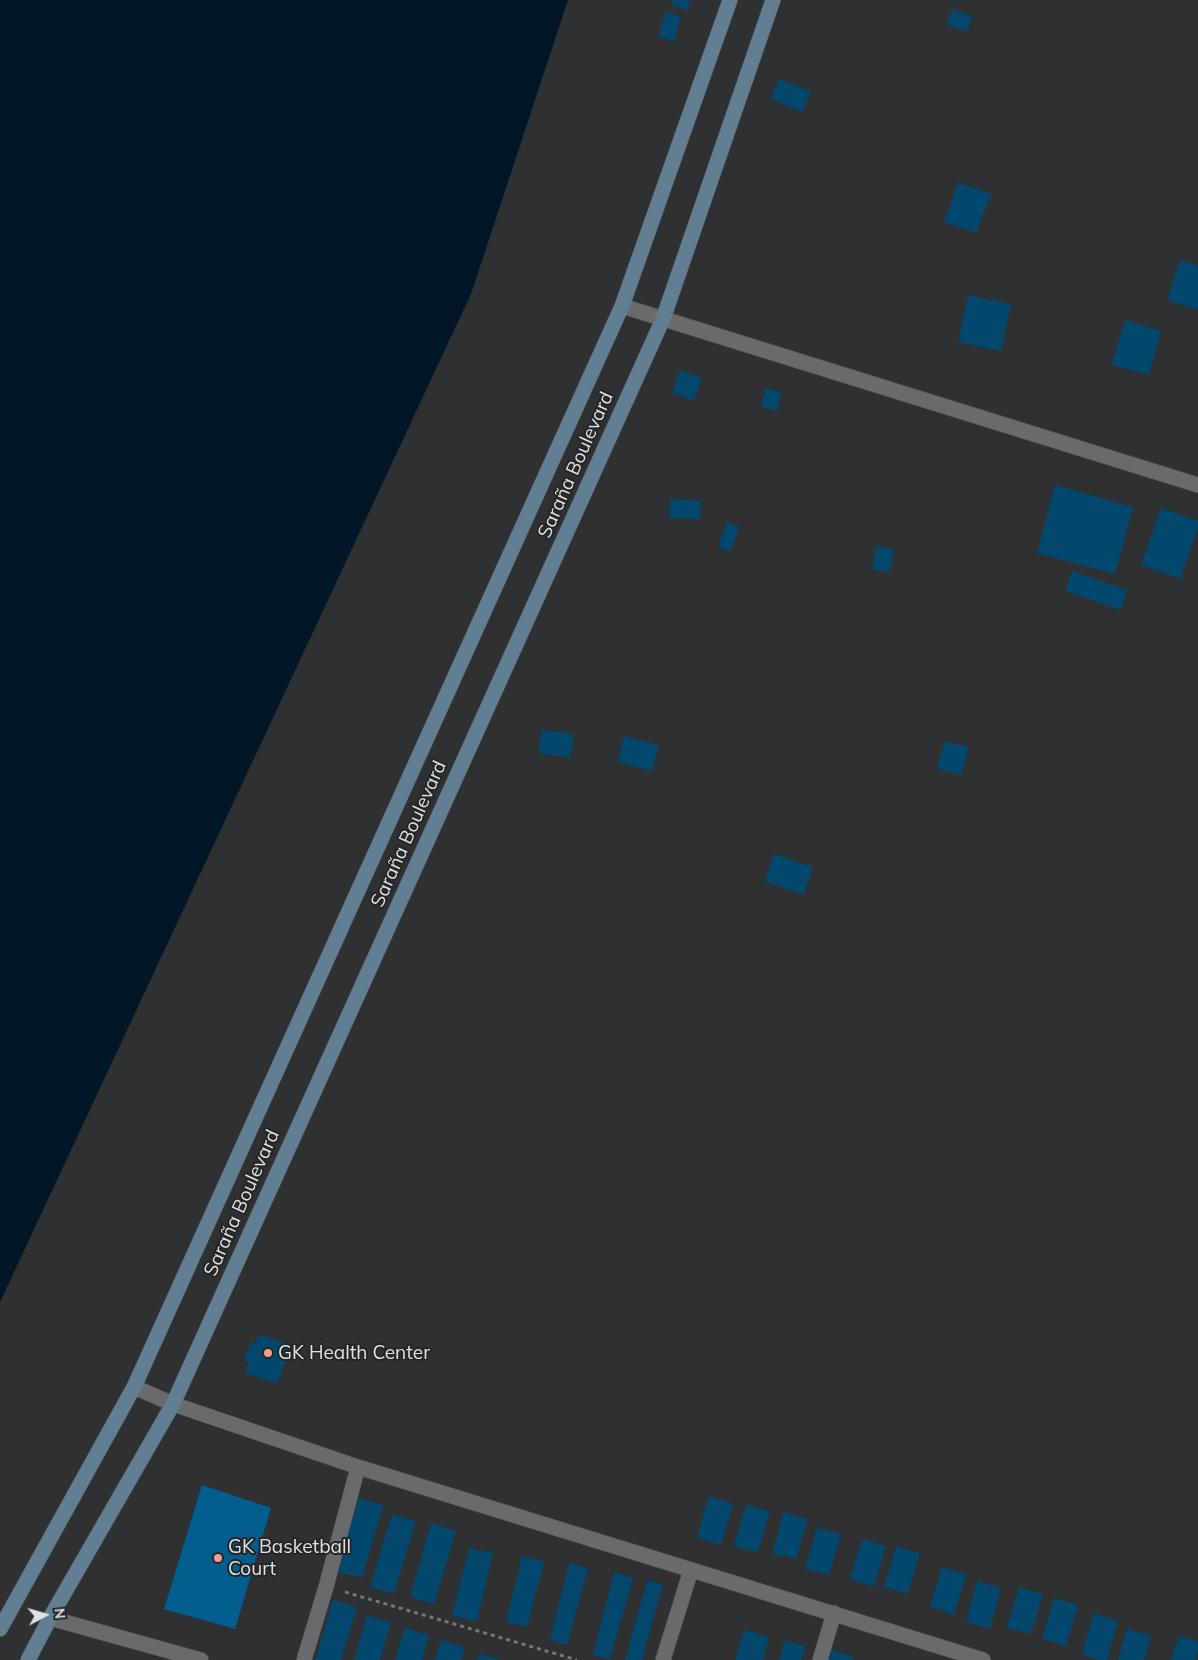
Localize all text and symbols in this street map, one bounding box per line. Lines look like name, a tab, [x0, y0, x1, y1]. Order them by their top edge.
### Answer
street label: Saraña Boulevard	[533, 388, 619, 542]
street label: Saraña Boulevard	[366, 757, 452, 911]
street label: Saraña Boulevard	[199, 1126, 285, 1280]
place label: GK Health Center	[278, 1342, 430, 1364]
marker: GK Health Center	[262, 1347, 274, 1359]
place label: GK Basketball Court	[228, 1536, 351, 1580]
marker: GK Basketball Court	[212, 1552, 224, 1564]
north arrow	[20, 1590, 70, 1640]
text: N	[50, 1607, 69, 1620]

